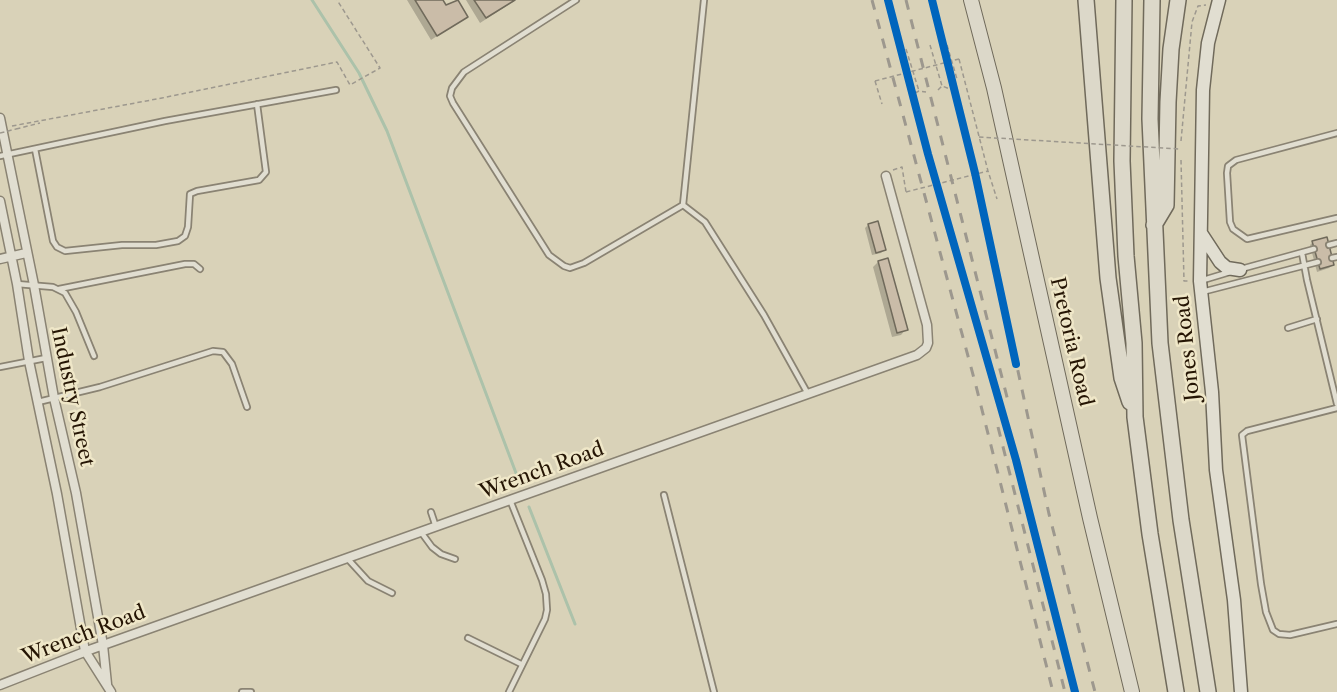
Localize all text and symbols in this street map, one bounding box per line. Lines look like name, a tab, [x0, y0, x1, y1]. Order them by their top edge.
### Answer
street label: Pretoria Road	[1044, 275, 1098, 409]
street label: Jones Road	[1171, 294, 1205, 402]
street label: Industry Street	[46, 325, 98, 469]
street label: Wrench Road	[477, 437, 607, 505]
street label: Wrench Road	[19, 600, 149, 670]

